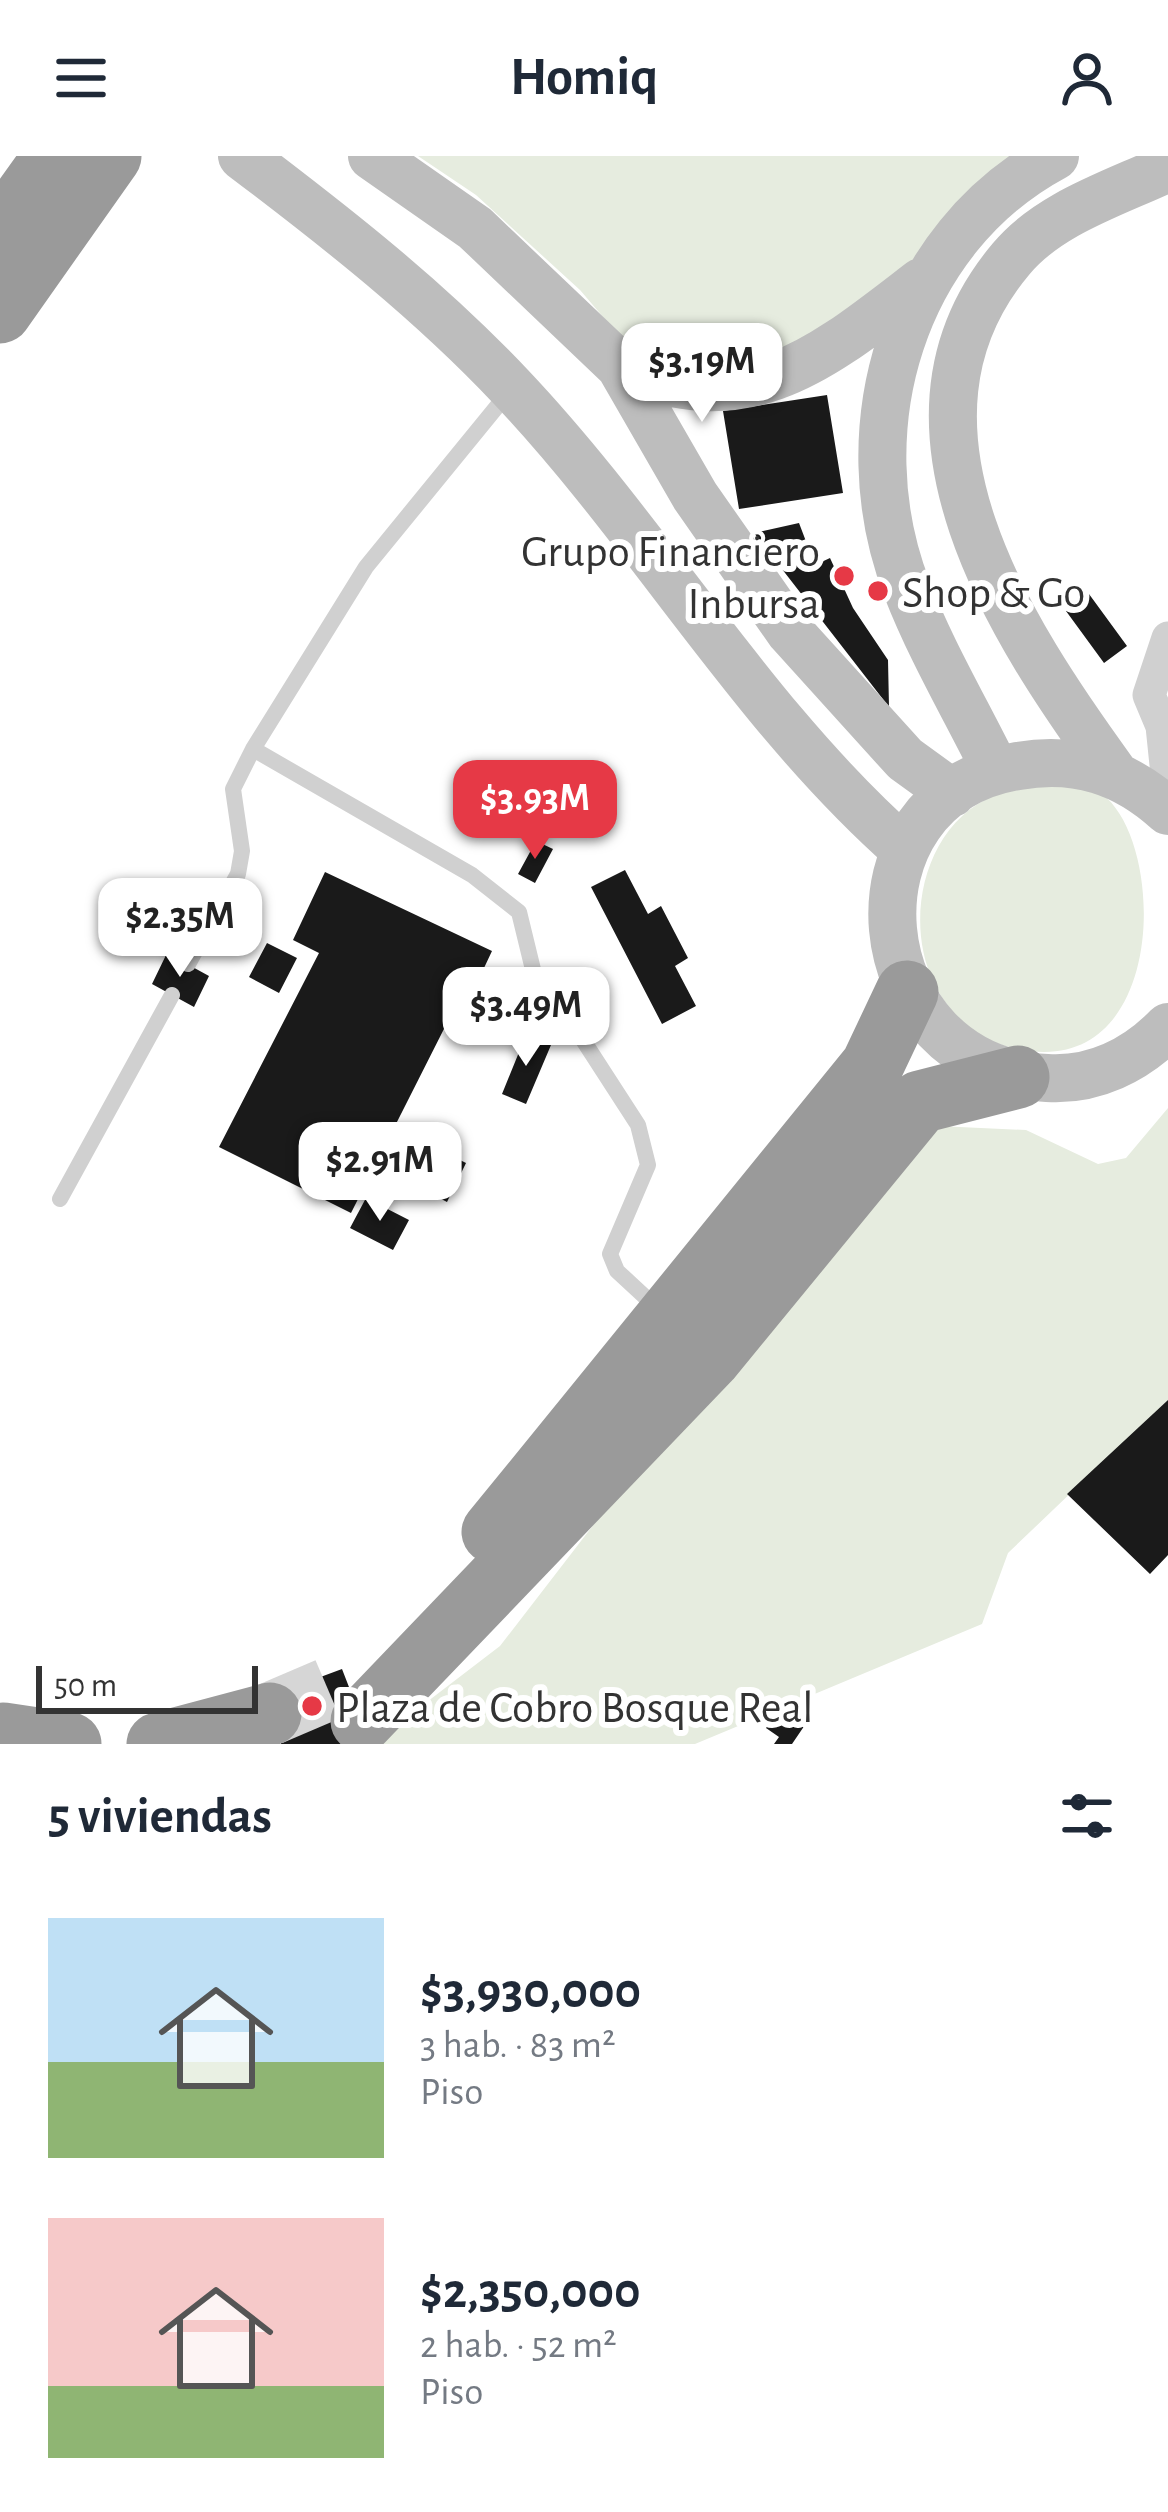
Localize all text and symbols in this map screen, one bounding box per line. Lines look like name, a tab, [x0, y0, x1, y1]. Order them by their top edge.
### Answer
icon: menu	[48, 45, 114, 111]
icon: person	[1054, 45, 1120, 111]
text: Homiq	[510, 51, 658, 105]
pin: $3.19M	[604, 323, 800, 425]
text: $3.19M	[648, 342, 756, 381]
place label: Grupo Financiero Inbursa	[521, 530, 820, 627]
marker: Grupo Financiero Inbursa	[831, 563, 857, 589]
place label: Shop & Go	[902, 571, 1085, 616]
marker: Shop & Go	[865, 578, 891, 604]
pin: $3.93M	[437, 760, 633, 862]
text: $3.93M	[480, 779, 590, 818]
pin: $2.35M	[82, 878, 278, 980]
text: $2.35M	[125, 897, 235, 936]
pin: $3.49M	[428, 967, 624, 1069]
text: $3.49M	[470, 986, 582, 1025]
pin: $2.91M	[282, 1122, 478, 1224]
text: $2.91M	[326, 1141, 434, 1180]
scale bar	[36, 1660, 258, 1713]
text: 50 m	[54, 1670, 117, 1703]
place label: Plaza de Cobro Bosque Real	[336, 1686, 813, 1731]
marker: Plaza de Cobro Bosque Real	[299, 1693, 325, 1719]
icon: filters	[1054, 1783, 1120, 1849]
text: 5 viviendas	[48, 1791, 272, 1842]
icon: home	[144, 1966, 288, 2110]
text: $3,930,000	[420, 1966, 641, 2017]
text: 3 hab. · 83 m²	[420, 2026, 616, 2065]
text: Piso	[420, 2073, 483, 2112]
icon: home	[144, 2266, 288, 2410]
text: $2,350,000	[420, 2266, 641, 2317]
text: 2 hab. · 52 m²	[420, 2326, 617, 2365]
text: Piso	[420, 2373, 483, 2412]

